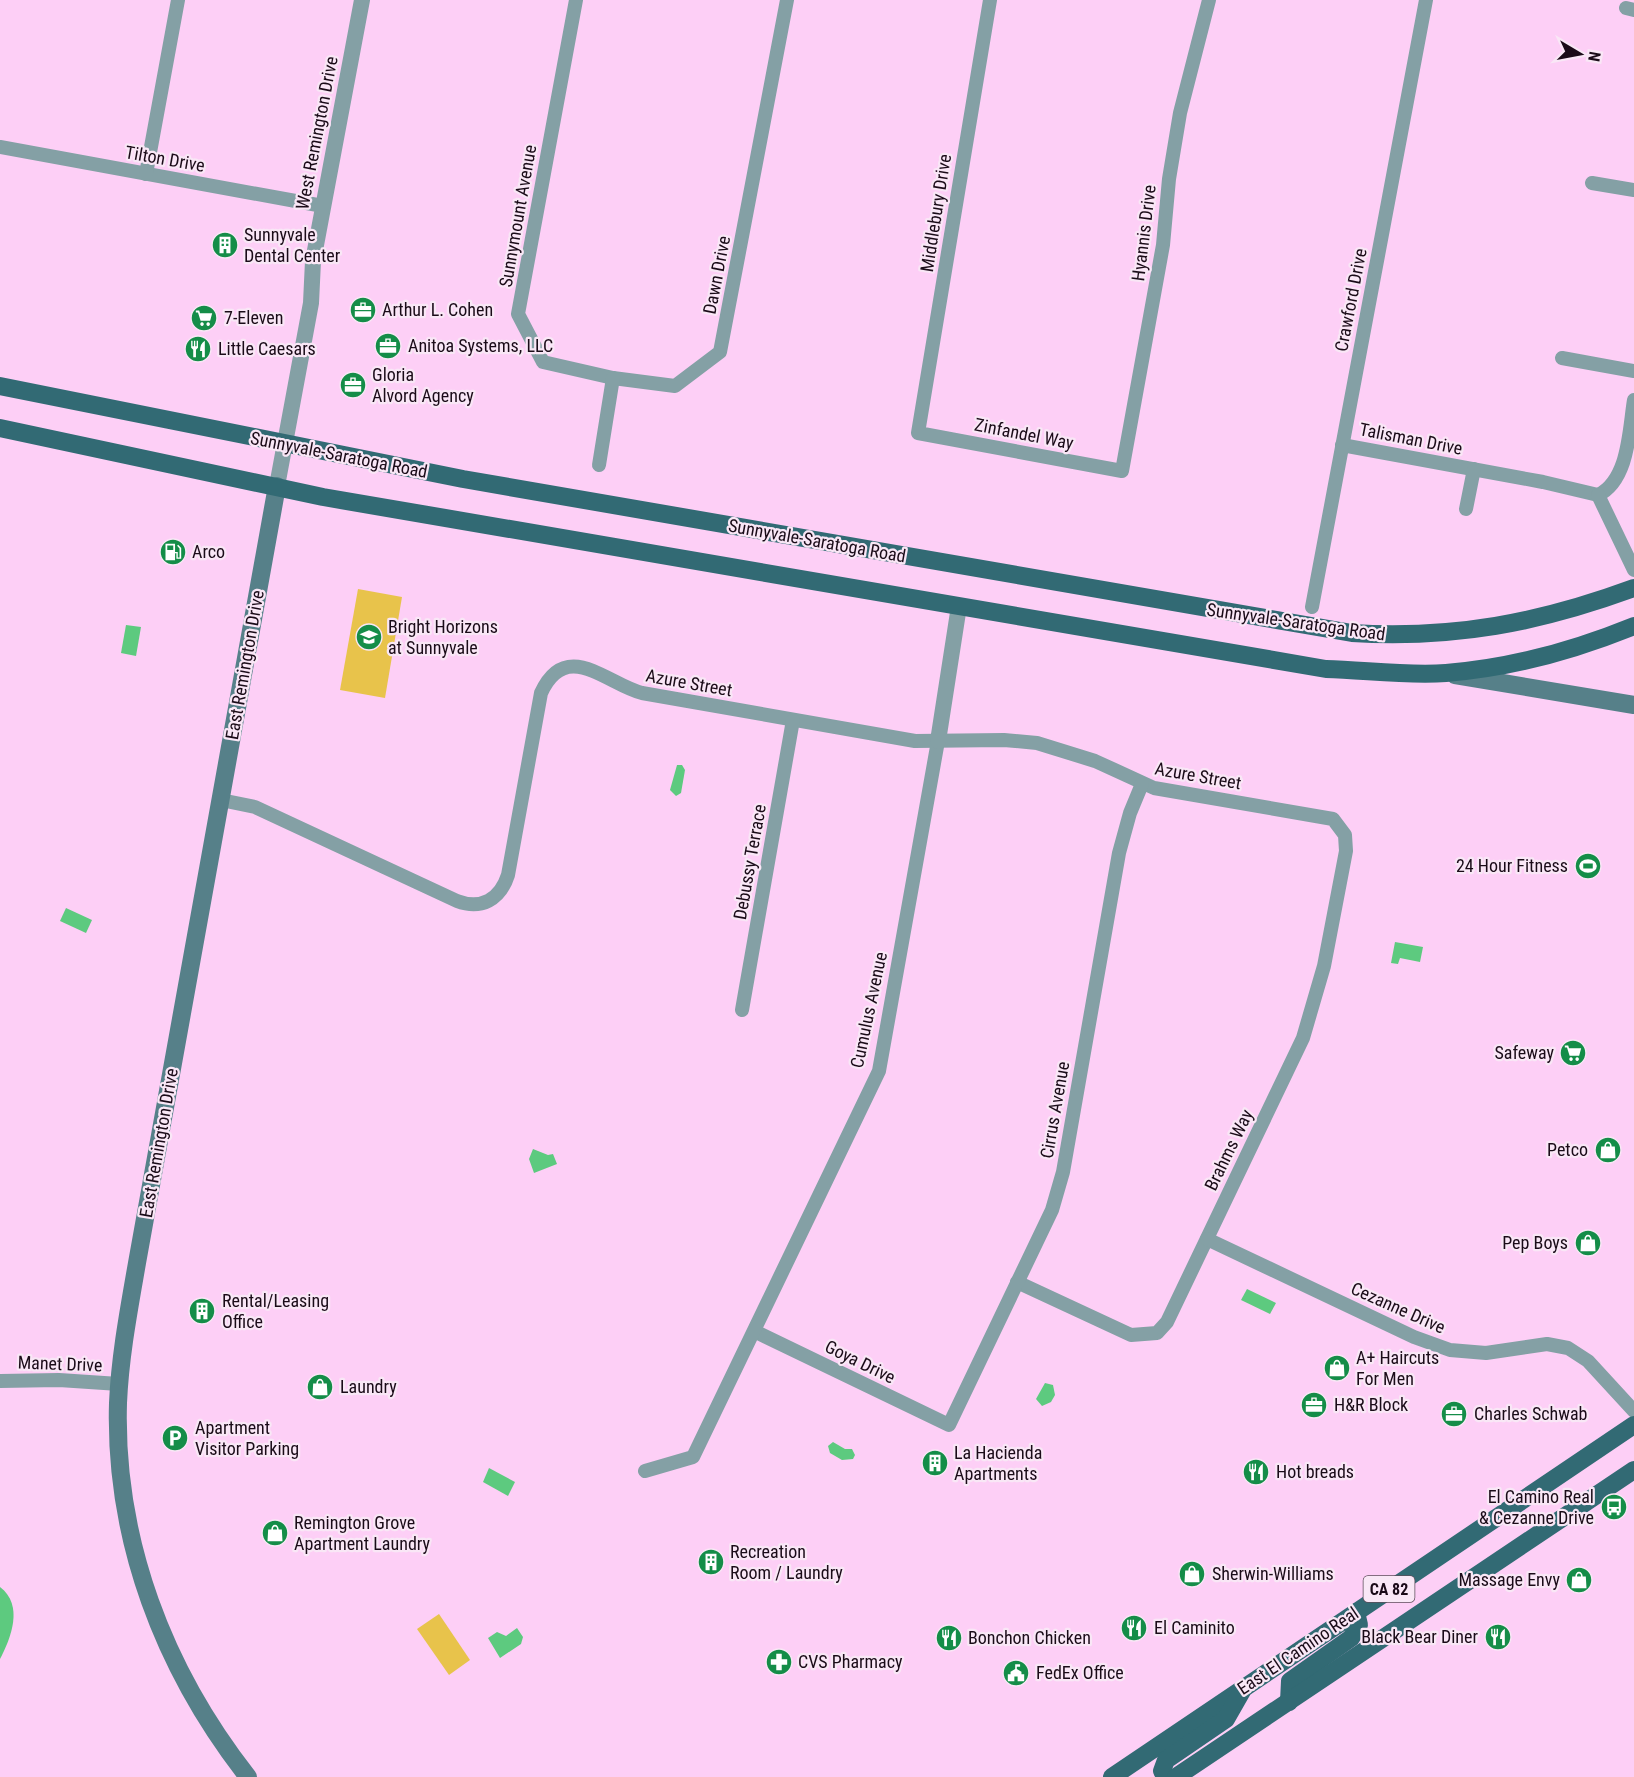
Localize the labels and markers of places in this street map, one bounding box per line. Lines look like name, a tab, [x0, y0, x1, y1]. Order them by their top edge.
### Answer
place label: Sunnyvale Dental Center	[244, 224, 341, 266]
building icon: Sunnyvale Dental Center	[210, 230, 240, 260]
office icon: Arthur L. Cohen	[348, 295, 378, 325]
place label: Arthur L. Cohen	[382, 299, 493, 320]
supermarket icon: 7-Eleven	[189, 303, 219, 333]
place label: 7-Eleven	[224, 307, 284, 328]
office icon: Anitoa Systems, LLC	[373, 331, 403, 361]
restaurant icon: Little Caesars	[183, 334, 213, 364]
place label: Anitoa Systems, LLC	[408, 335, 553, 356]
place label: Little Caesars	[218, 338, 316, 359]
place label: Gloria Alvord Agency	[372, 364, 474, 406]
office icon: Gloria Alvord Agency	[338, 370, 368, 400]
fuel station icon: Arco	[158, 537, 188, 567]
place label: Arco	[192, 541, 225, 562]
place label: Bright Horizons at Sunnyvale	[388, 616, 498, 658]
school or university icon: Bright Horizons at Sunnyvale	[354, 622, 384, 652]
sports icon: 24 Hour Fitness	[1573, 851, 1603, 881]
place label: 24 Hour Fitness	[1456, 855, 1568, 876]
supermarket icon: Safeway	[1558, 1038, 1588, 1068]
place label: Safeway	[1494, 1042, 1554, 1063]
shop icon: Petco	[1593, 1135, 1623, 1165]
place label: Petco	[1547, 1139, 1588, 1160]
shop icon: Pep Boys	[1573, 1228, 1603, 1258]
place label: Pep Boys	[1502, 1232, 1568, 1253]
place label: Rental/Leasing Office	[222, 1290, 329, 1332]
building icon: Rental/Leasing Office	[187, 1296, 217, 1326]
place label: A+ Haircuts For Men	[1356, 1347, 1439, 1389]
shop icon: A+ Haircuts For Men	[1322, 1353, 1352, 1383]
shop icon: Laundry	[305, 1372, 335, 1402]
place label: Laundry	[340, 1376, 397, 1397]
office icon: H&R Block	[1299, 1390, 1329, 1420]
place label: H&R Block	[1334, 1394, 1408, 1415]
office icon: Charles Schwab	[1439, 1399, 1469, 1429]
place label: Charles Schwab	[1474, 1403, 1588, 1424]
place label: Apartment Visitor Parking	[195, 1417, 299, 1459]
parking icon: Apartment Visitor Parking	[160, 1423, 190, 1453]
place label: La Hacienda Apartments	[954, 1442, 1042, 1484]
building icon: La Hacienda Apartments	[920, 1448, 950, 1478]
restaurant icon: Hot breads	[1241, 1457, 1271, 1487]
place label: Hot breads	[1276, 1461, 1354, 1482]
place label: El Camino Real & Cezanne Drive	[1479, 1486, 1594, 1528]
bus stop icon: El Camino Real & Cezanne Drive	[1599, 1492, 1629, 1522]
place label: Remington Grove Apartment Laundry	[294, 1512, 430, 1554]
shop icon: Remington Grove Apartment Laundry	[260, 1518, 290, 1548]
place label: Recreation Room / Laundry	[730, 1541, 843, 1583]
building icon: Recreation Room / Laundry	[696, 1547, 726, 1577]
shop icon: Sherwin-Williams	[1177, 1559, 1207, 1589]
place label: Sherwin-Williams	[1212, 1563, 1334, 1584]
shop icon: Massage Envy	[1564, 1565, 1594, 1595]
place label: Massage Envy	[1458, 1569, 1560, 1590]
restaurant icon: El Caminito	[1119, 1613, 1149, 1643]
place label: El Caminito	[1154, 1617, 1235, 1638]
restaurant icon: Black Bear Diner	[1483, 1622, 1513, 1652]
restaurant icon: Bonchon Chicken	[934, 1623, 964, 1653]
place label: Black Bear Diner	[1361, 1626, 1479, 1647]
place label: Bonchon Chicken	[968, 1627, 1091, 1648]
pharmacy icon: CVS Pharmacy	[764, 1647, 794, 1677]
place label: CVS Pharmacy	[798, 1651, 903, 1672]
public building icon: FedEx Office	[1001, 1658, 1031, 1688]
place label: FedEx Office	[1036, 1662, 1124, 1683]

